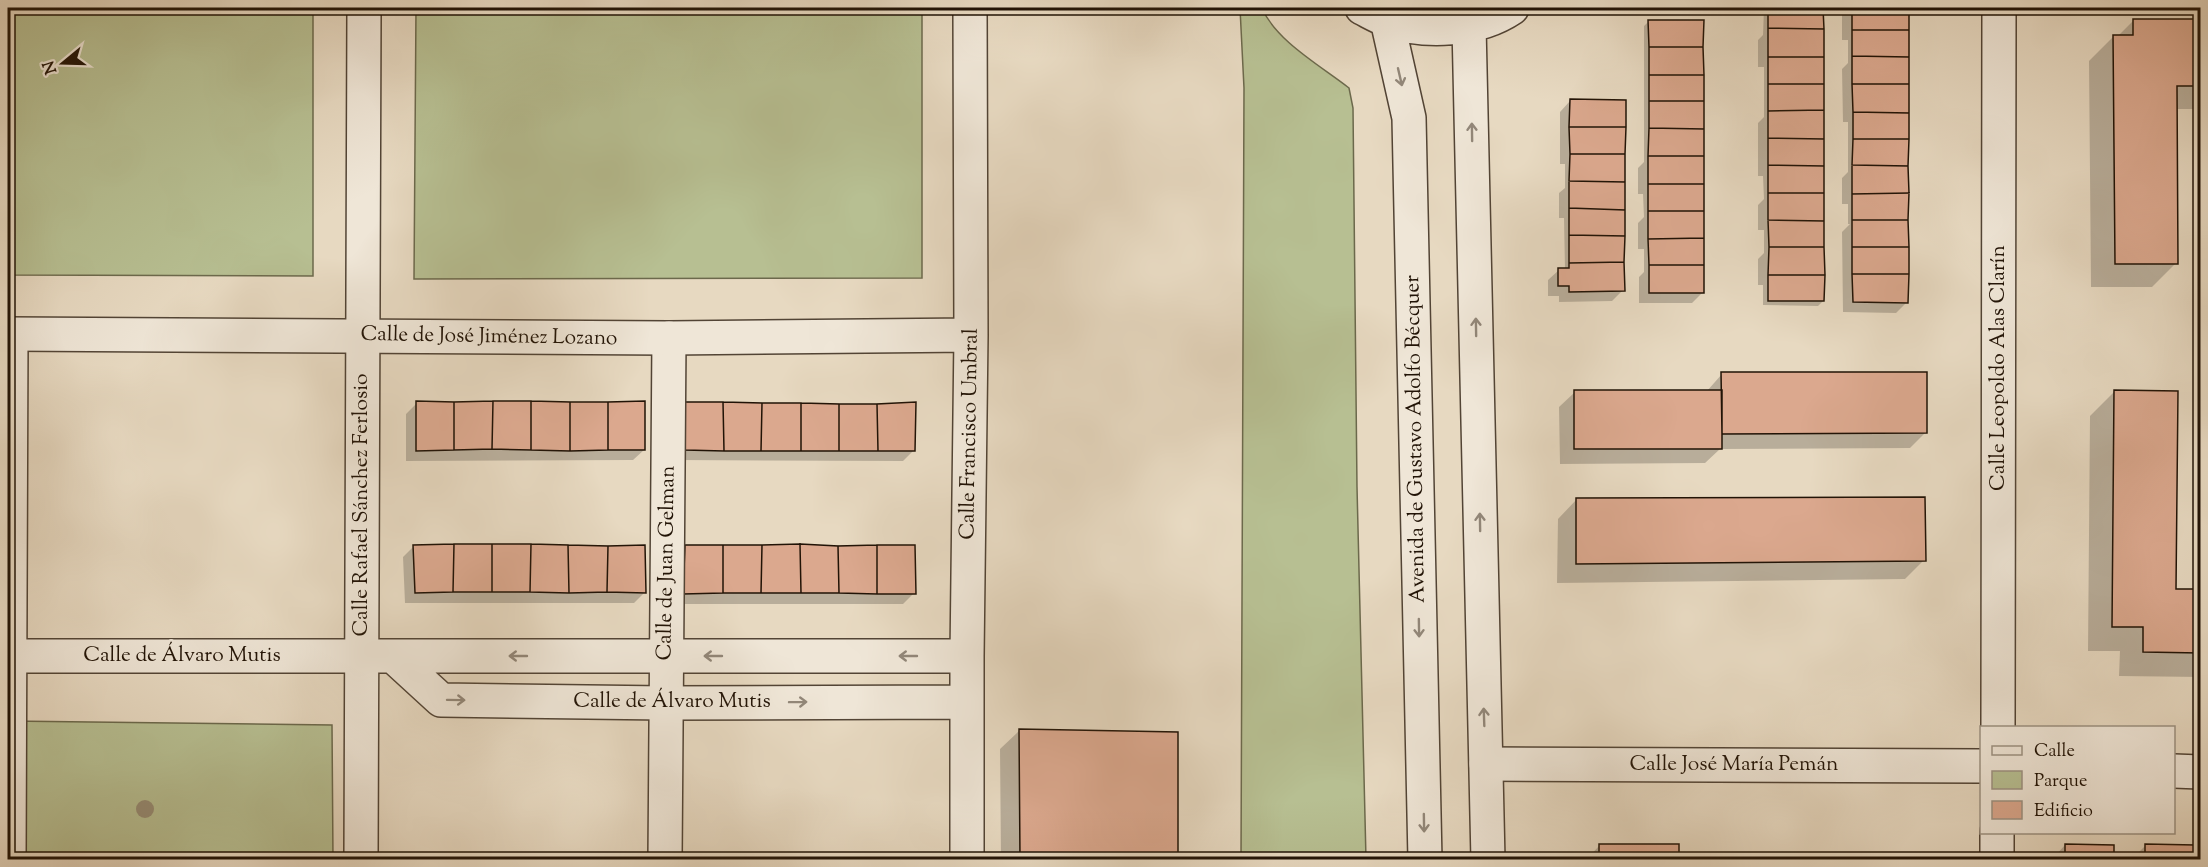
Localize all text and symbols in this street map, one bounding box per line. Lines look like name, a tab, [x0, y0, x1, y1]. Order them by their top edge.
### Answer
north arrow	[33, 33, 93, 93]
text: N	[38, 57, 64, 77]
one-way arrow	[1395, 67, 1406, 87]
one-way arrow	[1466, 123, 1478, 143]
street label: Calle Leopoldo Alas Clarín	[1984, 245, 2014, 491]
street label: Avenida de Gustavo Adolfo Bécquer	[1398, 275, 1434, 603]
one-way arrow	[1470, 318, 1482, 338]
street label: Calle de José Jiménez Lozano	[360, 320, 618, 354]
street label: Calle Francisco Umbral	[953, 328, 987, 540]
street label: Calle Rafael Sánchez Ferlosio	[347, 373, 377, 637]
street label: Calle de Juan Gelman	[650, 465, 684, 661]
one-way arrow	[1474, 513, 1486, 533]
one-way arrow	[1414, 618, 1425, 638]
street label: Calle de Álvaro Mutis	[83, 641, 281, 671]
one-way arrow	[509, 650, 529, 662]
one-way arrow	[704, 650, 724, 662]
one-way arrow	[899, 650, 919, 662]
street label: Calle de Álvaro Mutis	[573, 687, 771, 717]
one-way arrow	[445, 694, 465, 706]
one-way arrow	[787, 696, 807, 708]
one-way arrow	[1478, 708, 1490, 728]
legend	[1980, 726, 2175, 834]
text: Calle	[2034, 739, 2075, 765]
street label: Calle José María Pemán	[1629, 750, 1839, 780]
text: Parque	[2034, 769, 2087, 795]
text: Edificio	[2034, 799, 2093, 825]
one-way arrow	[1418, 813, 1430, 833]

